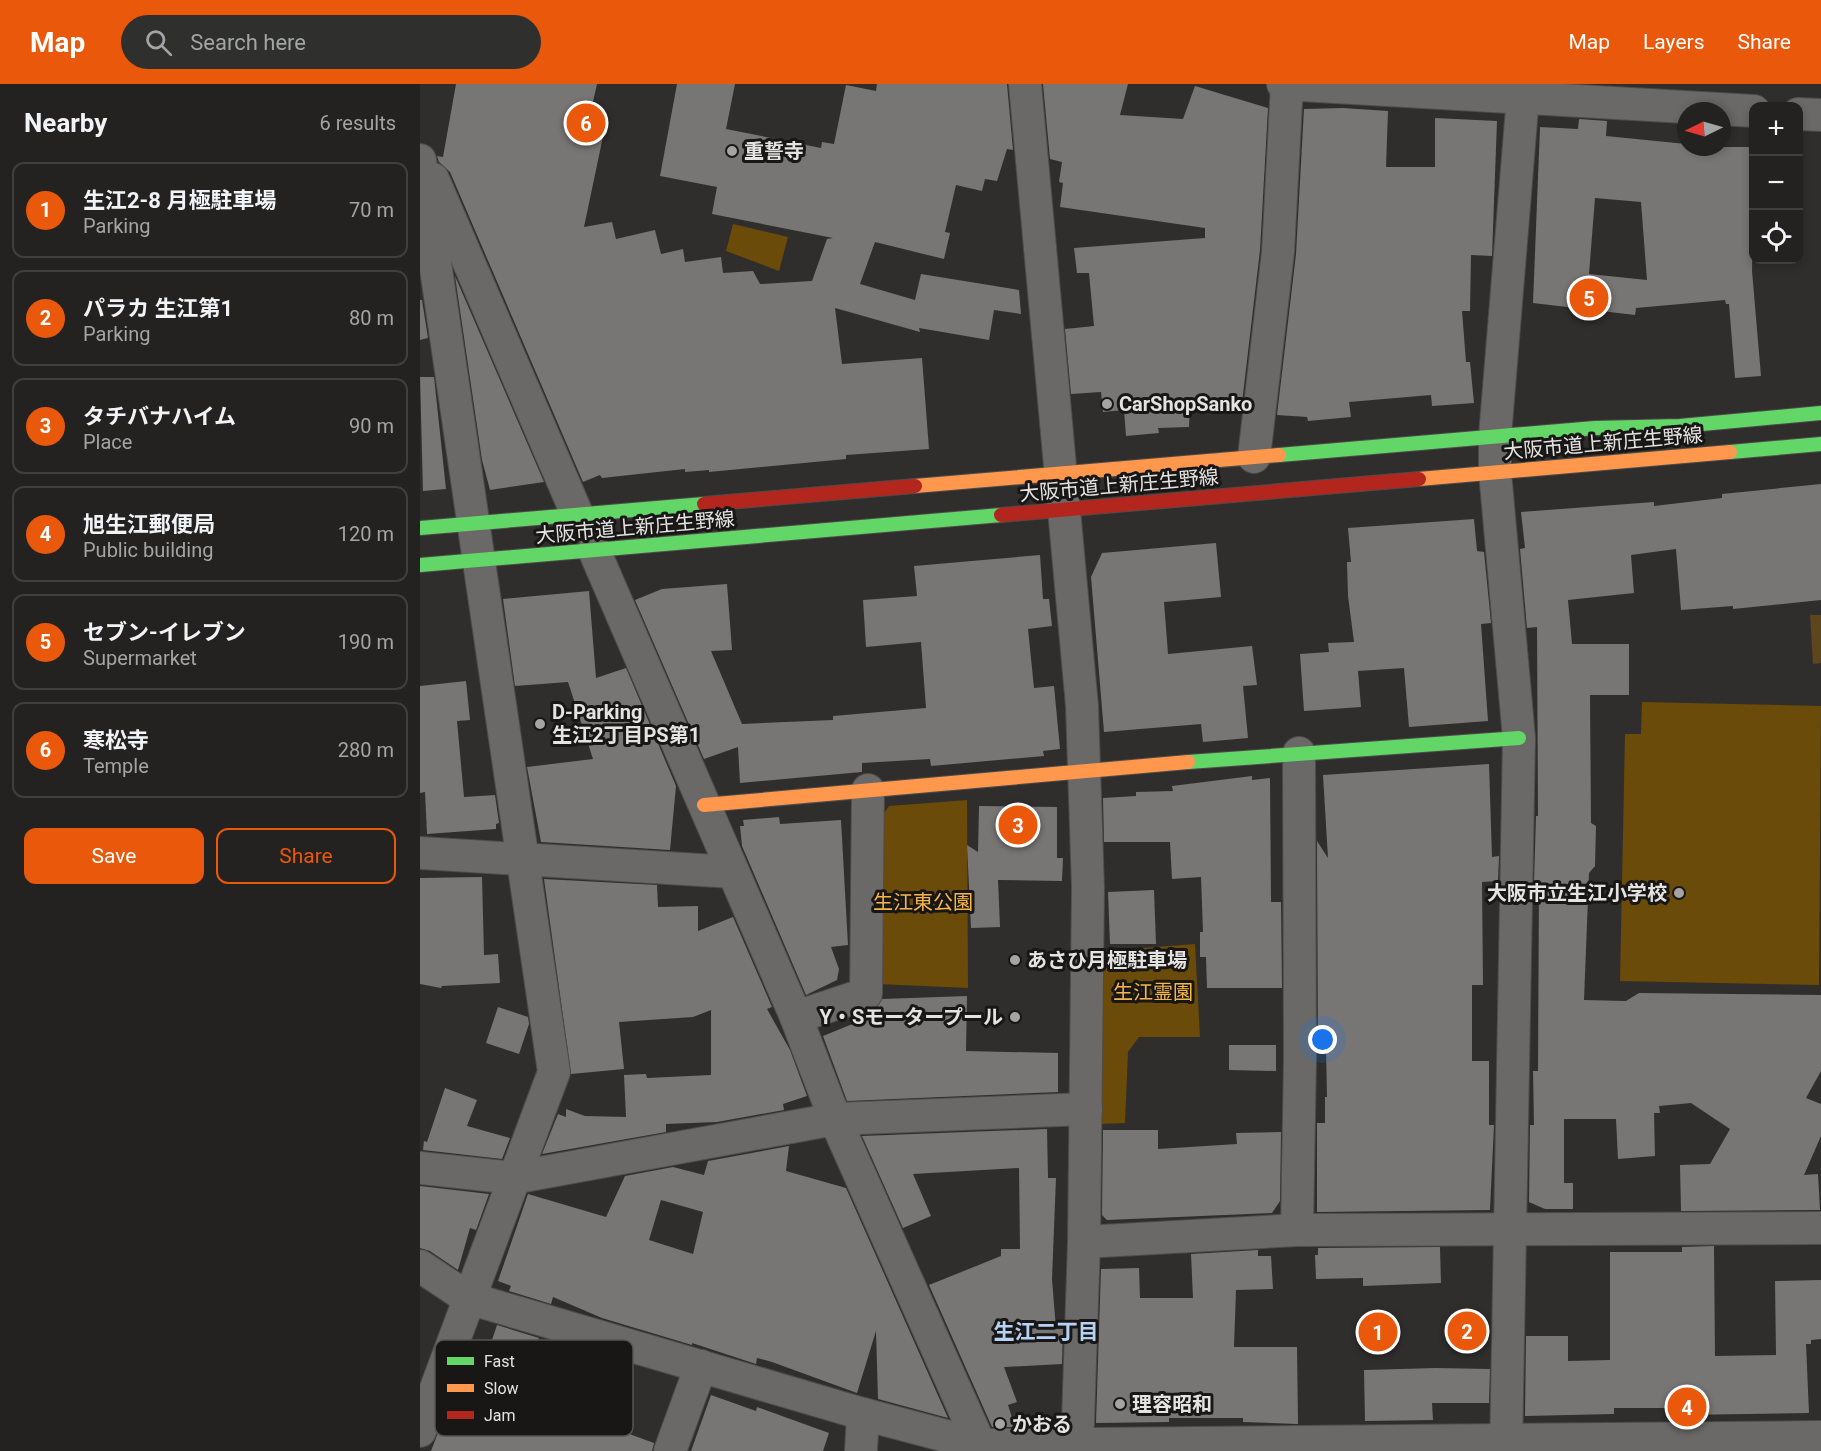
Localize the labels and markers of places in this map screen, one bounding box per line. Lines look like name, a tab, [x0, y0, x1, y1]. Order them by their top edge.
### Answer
pin: 6	[566, 100, 606, 146]
place label: 重誓寺	[744, 139, 804, 163]
marker: 重誓寺	[725, 144, 739, 158]
pin: 5	[1570, 276, 1608, 320]
place label: CarShopSanko	[1119, 392, 1252, 416]
marker: CarShopSanko	[1100, 397, 1114, 411]
place label: D-Parking 生江2丁目PS第1	[552, 700, 700, 747]
marker: D-Parking 生江2丁目PS第1	[533, 717, 547, 731]
pin: 3	[998, 802, 1038, 848]
place label: 大阪市立生江小学校	[1487, 881, 1667, 905]
marker: 大阪市立生江小学校	[1672, 886, 1686, 900]
place label: あさひ月極駐車場	[1027, 948, 1187, 972]
marker: あさひ月極駐車場	[1008, 953, 1022, 967]
place label: Y・Sモータープール	[820, 1005, 1003, 1029]
marker: Y・Sモータープール	[1008, 1010, 1022, 1024]
pin: 2	[1448, 1308, 1486, 1354]
pin: 1	[1358, 1310, 1398, 1354]
pin: 4	[1668, 1384, 1706, 1430]
place label: 理容昭和	[1132, 1392, 1212, 1416]
marker: 理容昭和	[1113, 1397, 1127, 1411]
place label: かおる	[1012, 1412, 1072, 1436]
marker: かおる	[993, 1417, 1007, 1431]

